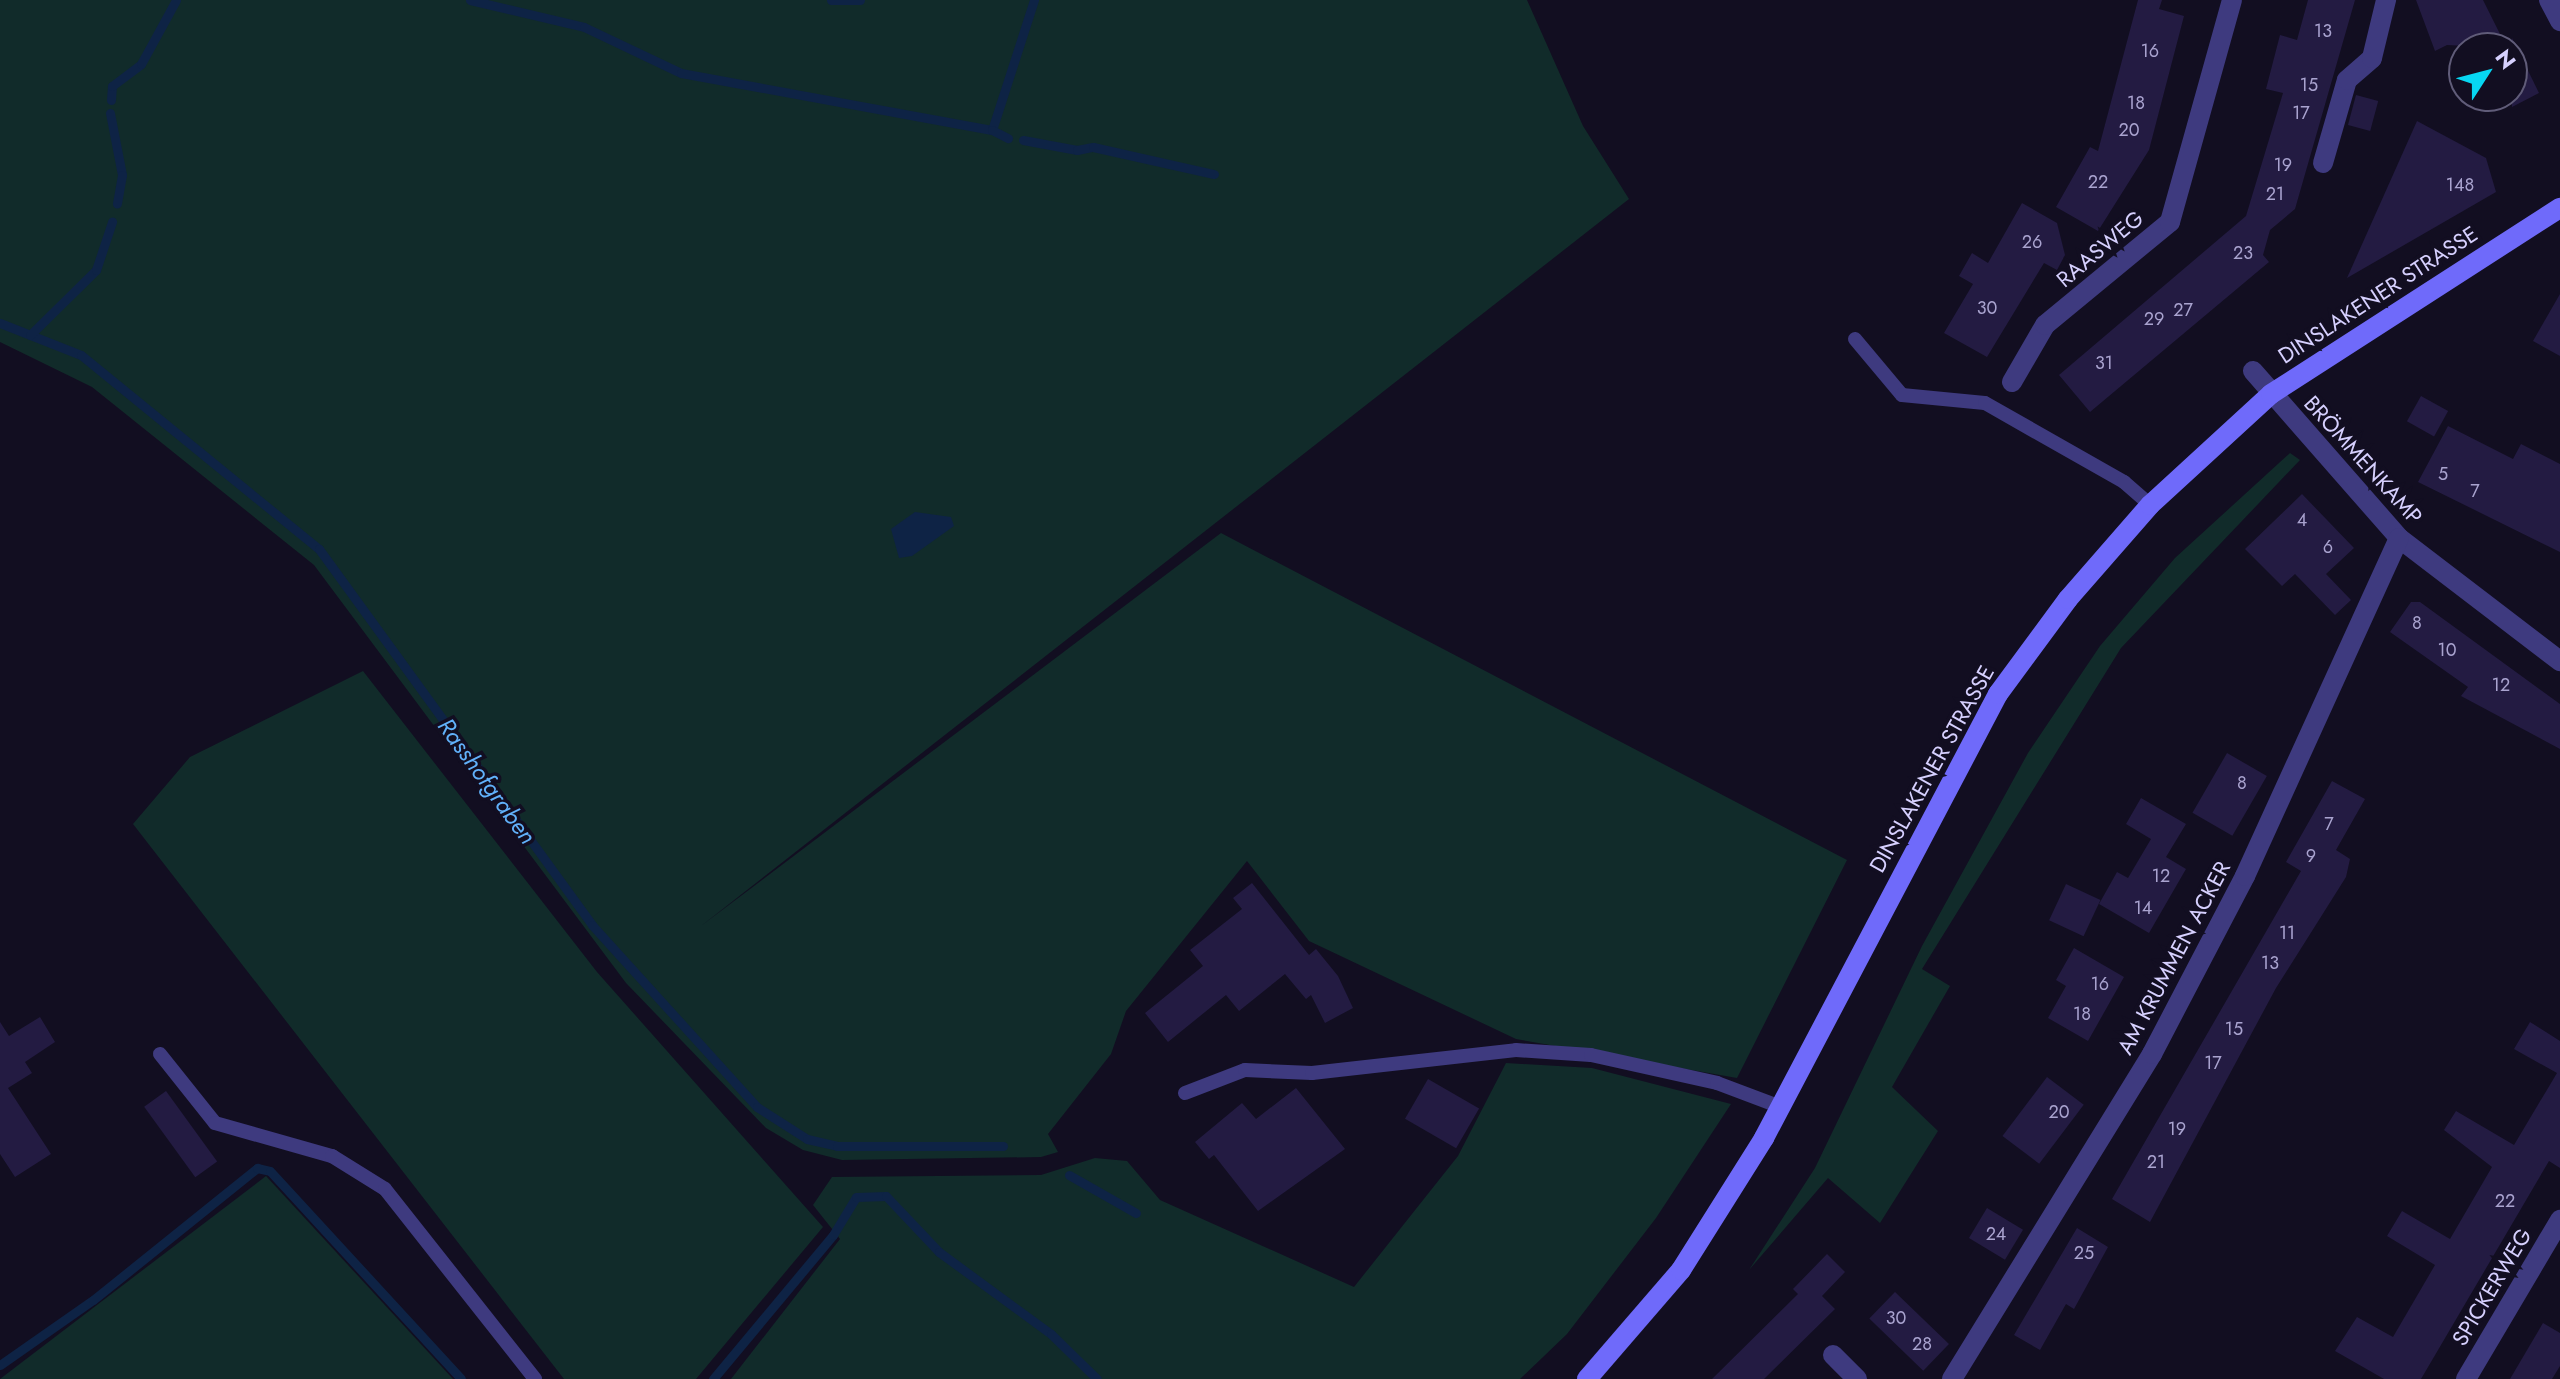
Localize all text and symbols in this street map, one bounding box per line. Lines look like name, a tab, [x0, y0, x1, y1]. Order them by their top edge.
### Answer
house number: 13	[2314, 20, 2332, 42]
north arrow	[2448, 32, 2528, 112]
house number: 16	[2141, 40, 2159, 62]
text: N	[2488, 43, 2524, 76]
house number: 15	[2300, 74, 2318, 96]
house number: 18	[2127, 92, 2145, 114]
house number: 17	[2292, 102, 2310, 124]
house number: 20	[2118, 119, 2140, 141]
house number: 19	[2274, 154, 2292, 176]
house number: 22	[2088, 171, 2108, 193]
house number: 148	[2446, 174, 2474, 196]
house number: 21	[2266, 183, 2284, 205]
street label: RAASWEG	[2051, 205, 2149, 293]
street label: DINSLAKENER STRASSE	[2273, 221, 2483, 369]
house number: 26	[2022, 231, 2042, 253]
house number: 23	[2233, 242, 2253, 264]
house number: 30	[1977, 297, 1997, 319]
house number: 27	[2173, 299, 2193, 321]
house number: 29	[2144, 308, 2164, 330]
house number: 31	[2095, 352, 2113, 374]
street label: BRÖMMENKAMP	[2298, 390, 2428, 530]
house number: 5	[2438, 463, 2448, 485]
house number: 7	[2470, 480, 2480, 502]
house number: 4	[2297, 509, 2307, 531]
house number: 6	[2323, 536, 2333, 558]
house number: 8	[2412, 612, 2422, 634]
house number: 10	[2438, 639, 2456, 661]
street label: DINSLAKENER STRASSE	[1864, 661, 2000, 877]
house number: 12	[2492, 674, 2510, 696]
water label: Rasshofgraben	[432, 712, 542, 850]
house number: 8	[2237, 772, 2247, 794]
house number: 7	[2324, 813, 2334, 835]
house number: 9	[2306, 845, 2316, 867]
street label: AM KRUMMEN ACKER	[2112, 857, 2236, 1059]
house number: 12	[2152, 865, 2170, 887]
house number: 14	[2134, 897, 2152, 919]
house number: 11	[2279, 922, 2295, 944]
house number: 13	[2261, 952, 2279, 974]
house number: 16	[2091, 973, 2109, 995]
house number: 18	[2073, 1003, 2091, 1025]
house number: 15	[2225, 1018, 2243, 1040]
house number: 17	[2204, 1052, 2222, 1074]
house number: 20	[2048, 1101, 2070, 1123]
house number: 19	[2168, 1118, 2186, 1140]
house number: 21	[2147, 1151, 2165, 1173]
house number: 22	[2495, 1190, 2515, 1212]
house number: 24	[1986, 1223, 2006, 1245]
street label: SPICKERWEG	[2447, 1223, 2537, 1351]
house number: 25	[2074, 1242, 2094, 1264]
house number: 30	[1886, 1307, 1906, 1329]
house number: 28	[1912, 1333, 1932, 1355]

